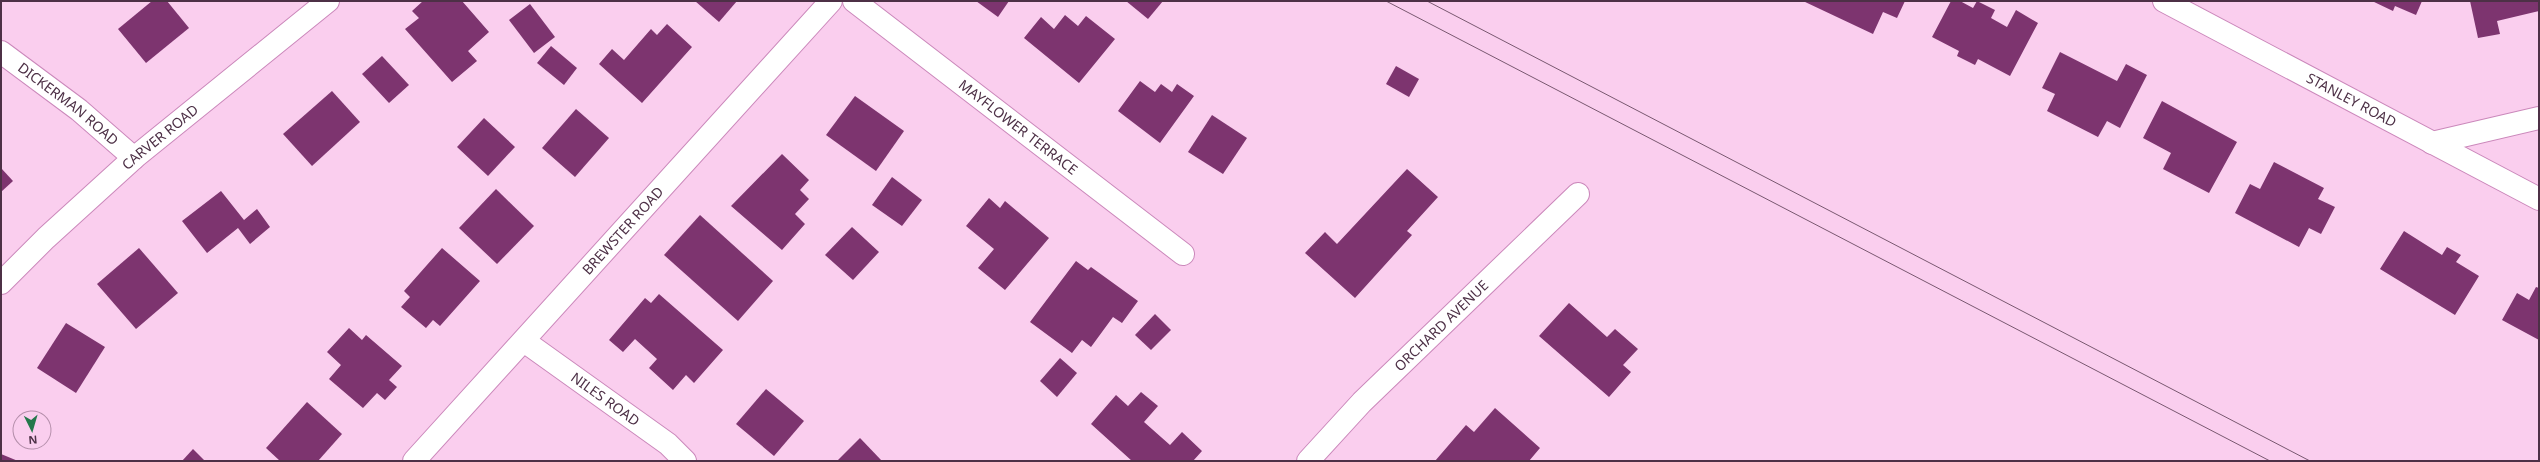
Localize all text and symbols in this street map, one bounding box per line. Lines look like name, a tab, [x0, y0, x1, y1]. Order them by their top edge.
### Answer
street label: DICKERMAN ROAD	[14, 58, 123, 149]
street label: STANLEY ROAD	[2303, 68, 2400, 131]
street label: MAYFLOWER TERRACE	[955, 75, 1082, 179]
street label: CARVER ROAD	[117, 100, 202, 174]
street label: BREWSTER ROAD	[578, 182, 667, 278]
street label: ORCHARD AVENUE	[1390, 276, 1492, 375]
street label: NILES ROAD	[567, 368, 644, 430]
north arrow	[12, 410, 52, 450]
text: N	[28, 433, 38, 448]

